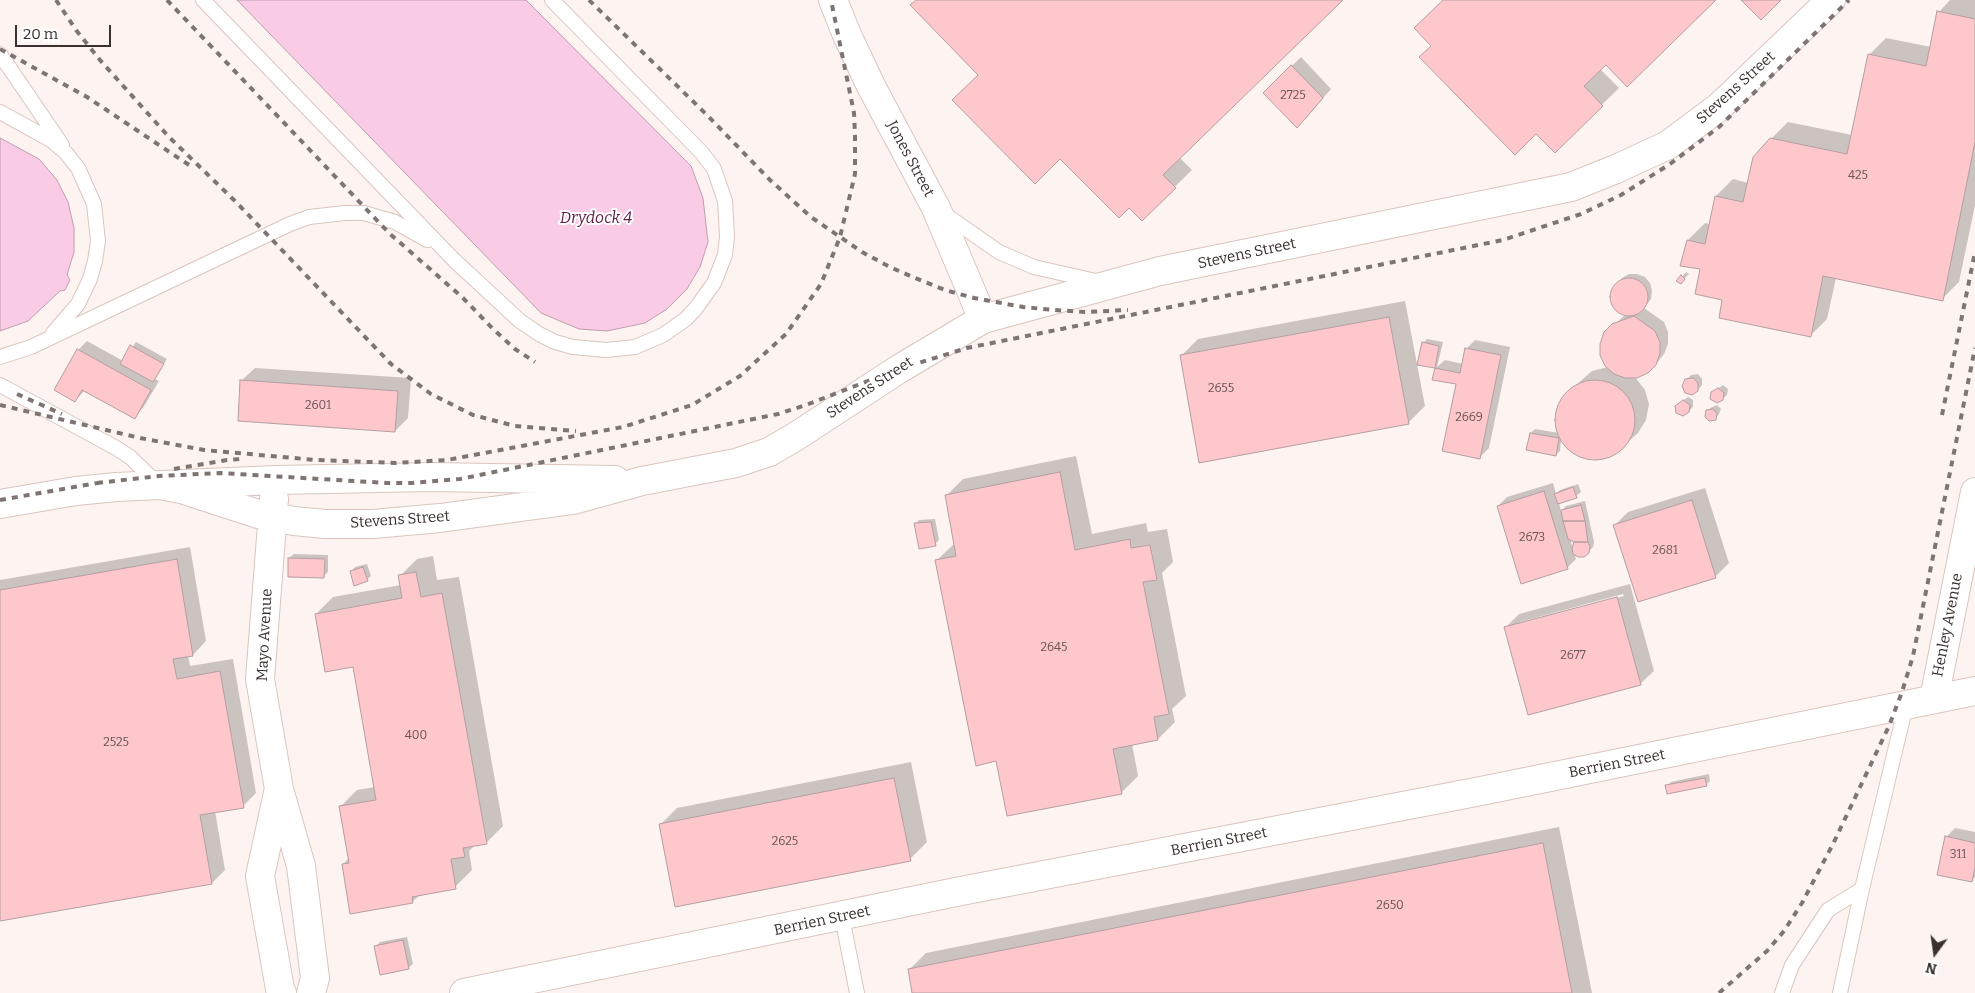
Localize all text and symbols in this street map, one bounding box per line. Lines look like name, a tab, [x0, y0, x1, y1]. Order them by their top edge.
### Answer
scale bar	[18, 15, 114, 47]
text: 20 m	[23, 25, 58, 43]
street label: Stevens Street	[1693, 48, 1779, 128]
house number: 2725	[1280, 89, 1306, 103]
street label: Jones Street	[882, 118, 938, 200]
house number: 425	[1848, 169, 1868, 183]
water label: Drydock 4	[560, 209, 632, 229]
street label: Stevens Street	[1196, 235, 1298, 273]
street label: Stevens Street	[823, 353, 917, 423]
house number: 2655	[1208, 382, 1234, 396]
house number: 2601	[305, 399, 331, 413]
house number: 2669	[1455, 411, 1483, 425]
street label: Stevens Street	[350, 508, 450, 532]
house number: 2673	[1519, 531, 1545, 545]
house number: 2681	[1652, 544, 1678, 558]
street label: Henley Avenue	[1929, 572, 1967, 678]
street label: Mayo Avenue	[254, 588, 276, 682]
house number: 2645	[1040, 641, 1068, 655]
house number: 2677	[1560, 649, 1586, 663]
house number: 400	[405, 729, 427, 743]
house number: 2525	[103, 736, 129, 750]
street label: Berrien Street	[1567, 746, 1667, 782]
street label: Berrien Street	[1169, 824, 1269, 860]
house number: 2625	[772, 835, 798, 849]
house number: 311	[1950, 848, 1966, 862]
house number: 2650	[1376, 899, 1404, 913]
street label: Berrien Street	[772, 902, 872, 940]
north arrow	[1910, 928, 1960, 978]
text: N	[1924, 958, 1939, 978]

